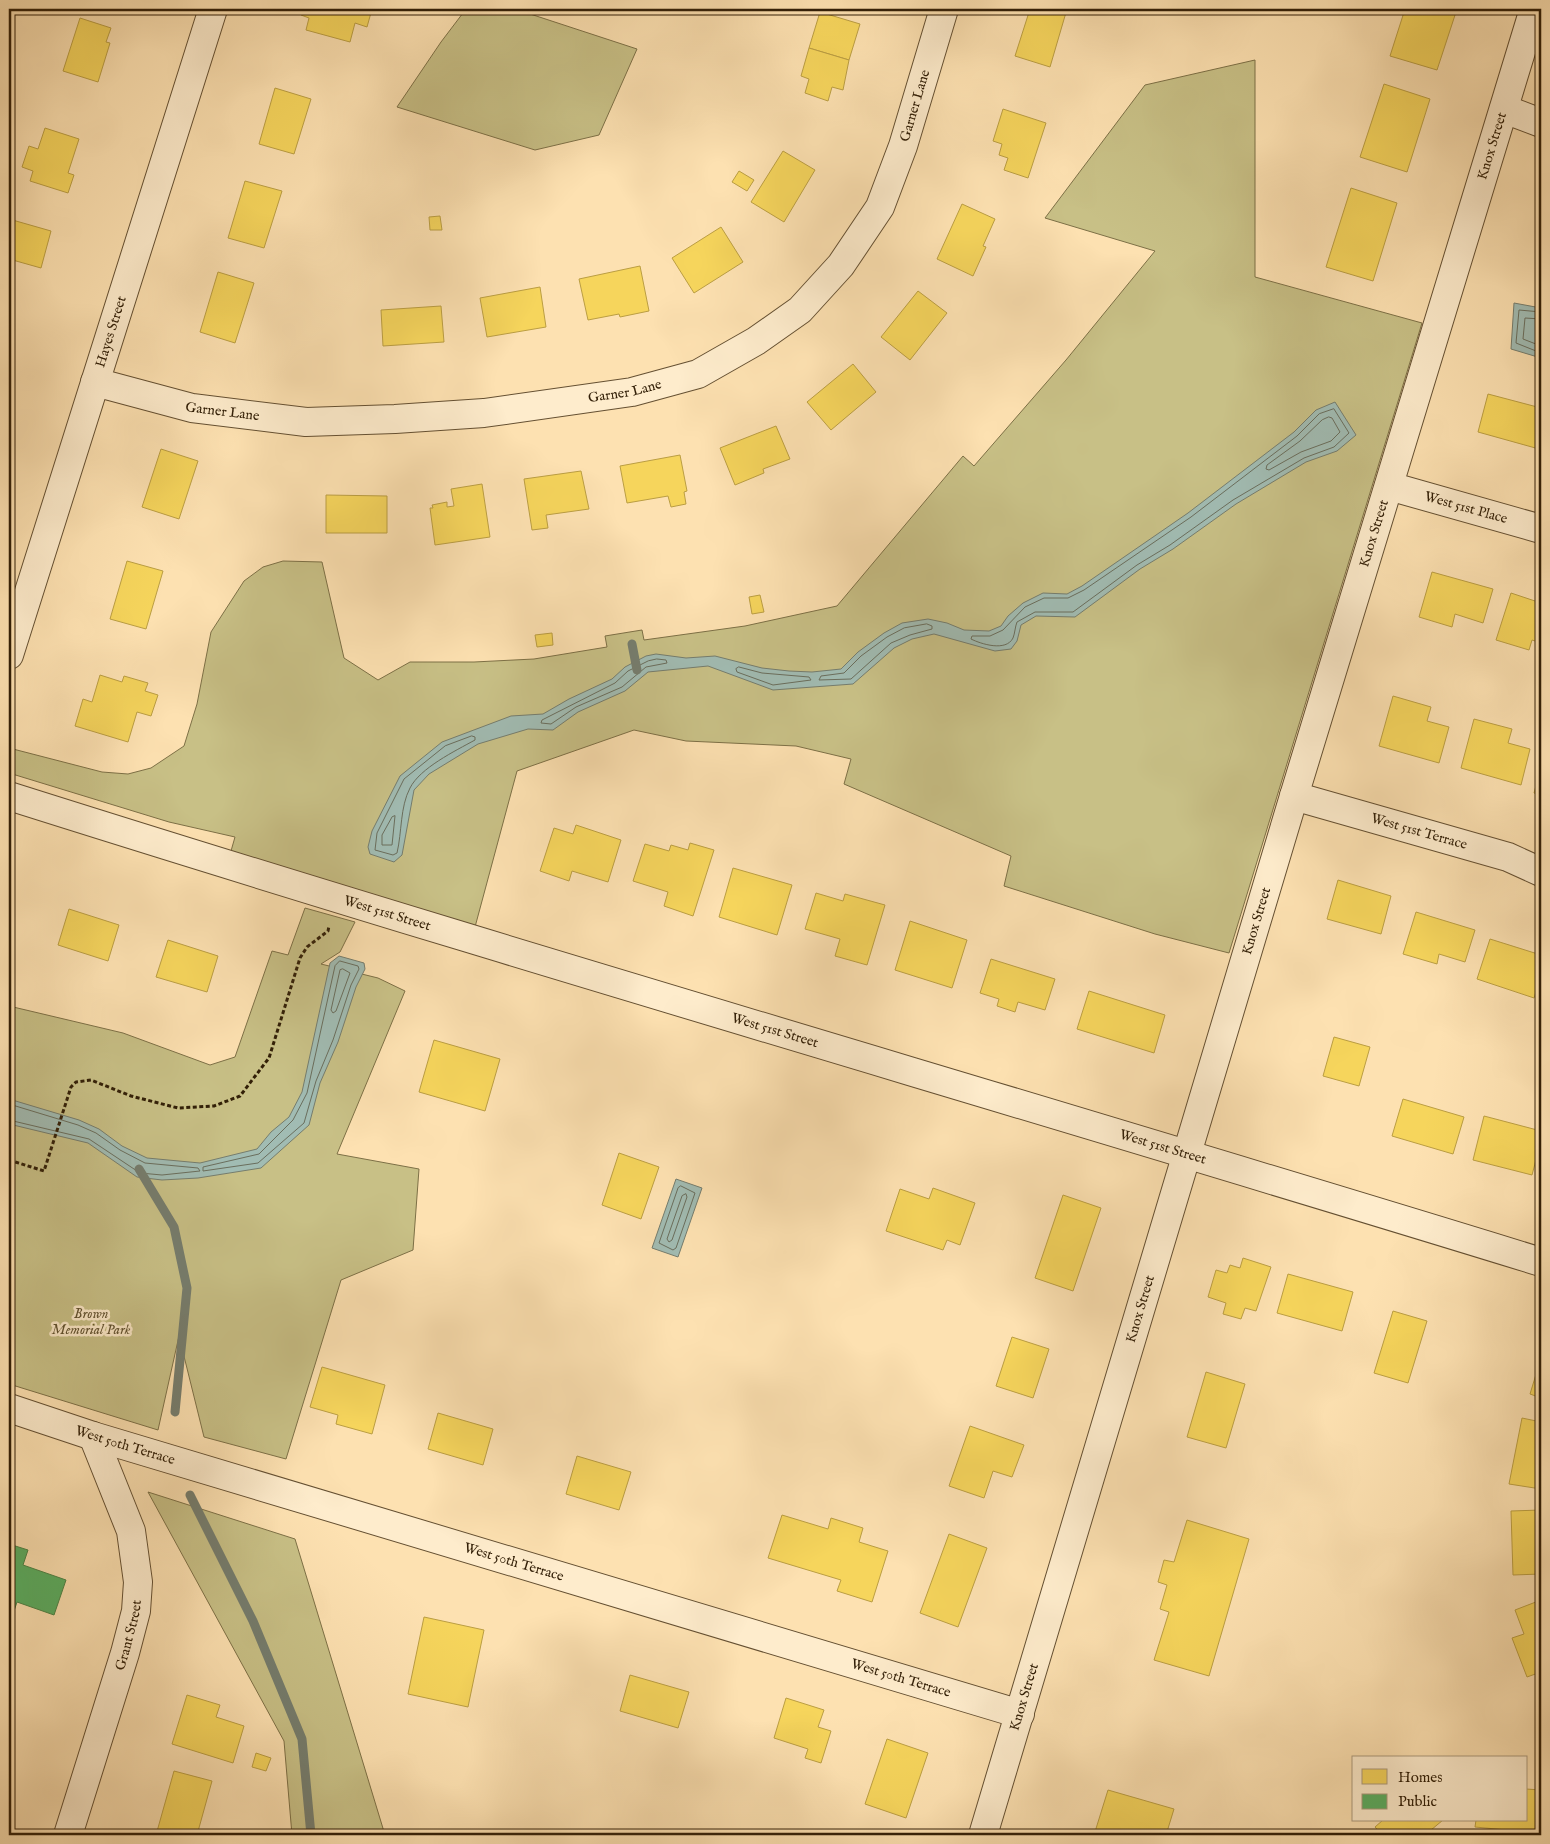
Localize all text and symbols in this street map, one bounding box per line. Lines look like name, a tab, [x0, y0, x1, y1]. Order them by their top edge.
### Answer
street label: Garner Lane	[896, 67, 935, 144]
street label: Knox Street	[1473, 110, 1511, 182]
street label: Hayes Street	[91, 294, 131, 370]
street label: Garner Lane	[587, 375, 664, 407]
street label: Garner Lane	[183, 398, 261, 425]
street label: West 51st Place	[1422, 487, 1510, 528]
street label: Knox Street	[1355, 497, 1393, 569]
street label: West 51st Terrace	[1369, 809, 1470, 854]
street label: Knox Street	[1238, 885, 1275, 957]
street label: West 51st Street	[342, 892, 433, 935]
street label: West 51st Street	[729, 1009, 821, 1052]
street label: West 51st Street	[1117, 1125, 1209, 1169]
street label: Knox Street	[1122, 1273, 1159, 1345]
park label: Brown Memorial Park	[52, 1305, 131, 1339]
street label: West 50th Terrace	[73, 1422, 178, 1469]
street label: West 50th Terrace	[462, 1539, 567, 1586]
street label: Grant Street	[111, 1599, 146, 1673]
street label: West 50th Terrace	[849, 1655, 954, 1702]
street label: Knox Street	[1006, 1661, 1043, 1733]
legend	[1352, 1756, 1528, 1822]
text: Homes	[1398, 1768, 1442, 1787]
text: Public	[1398, 1792, 1437, 1811]

